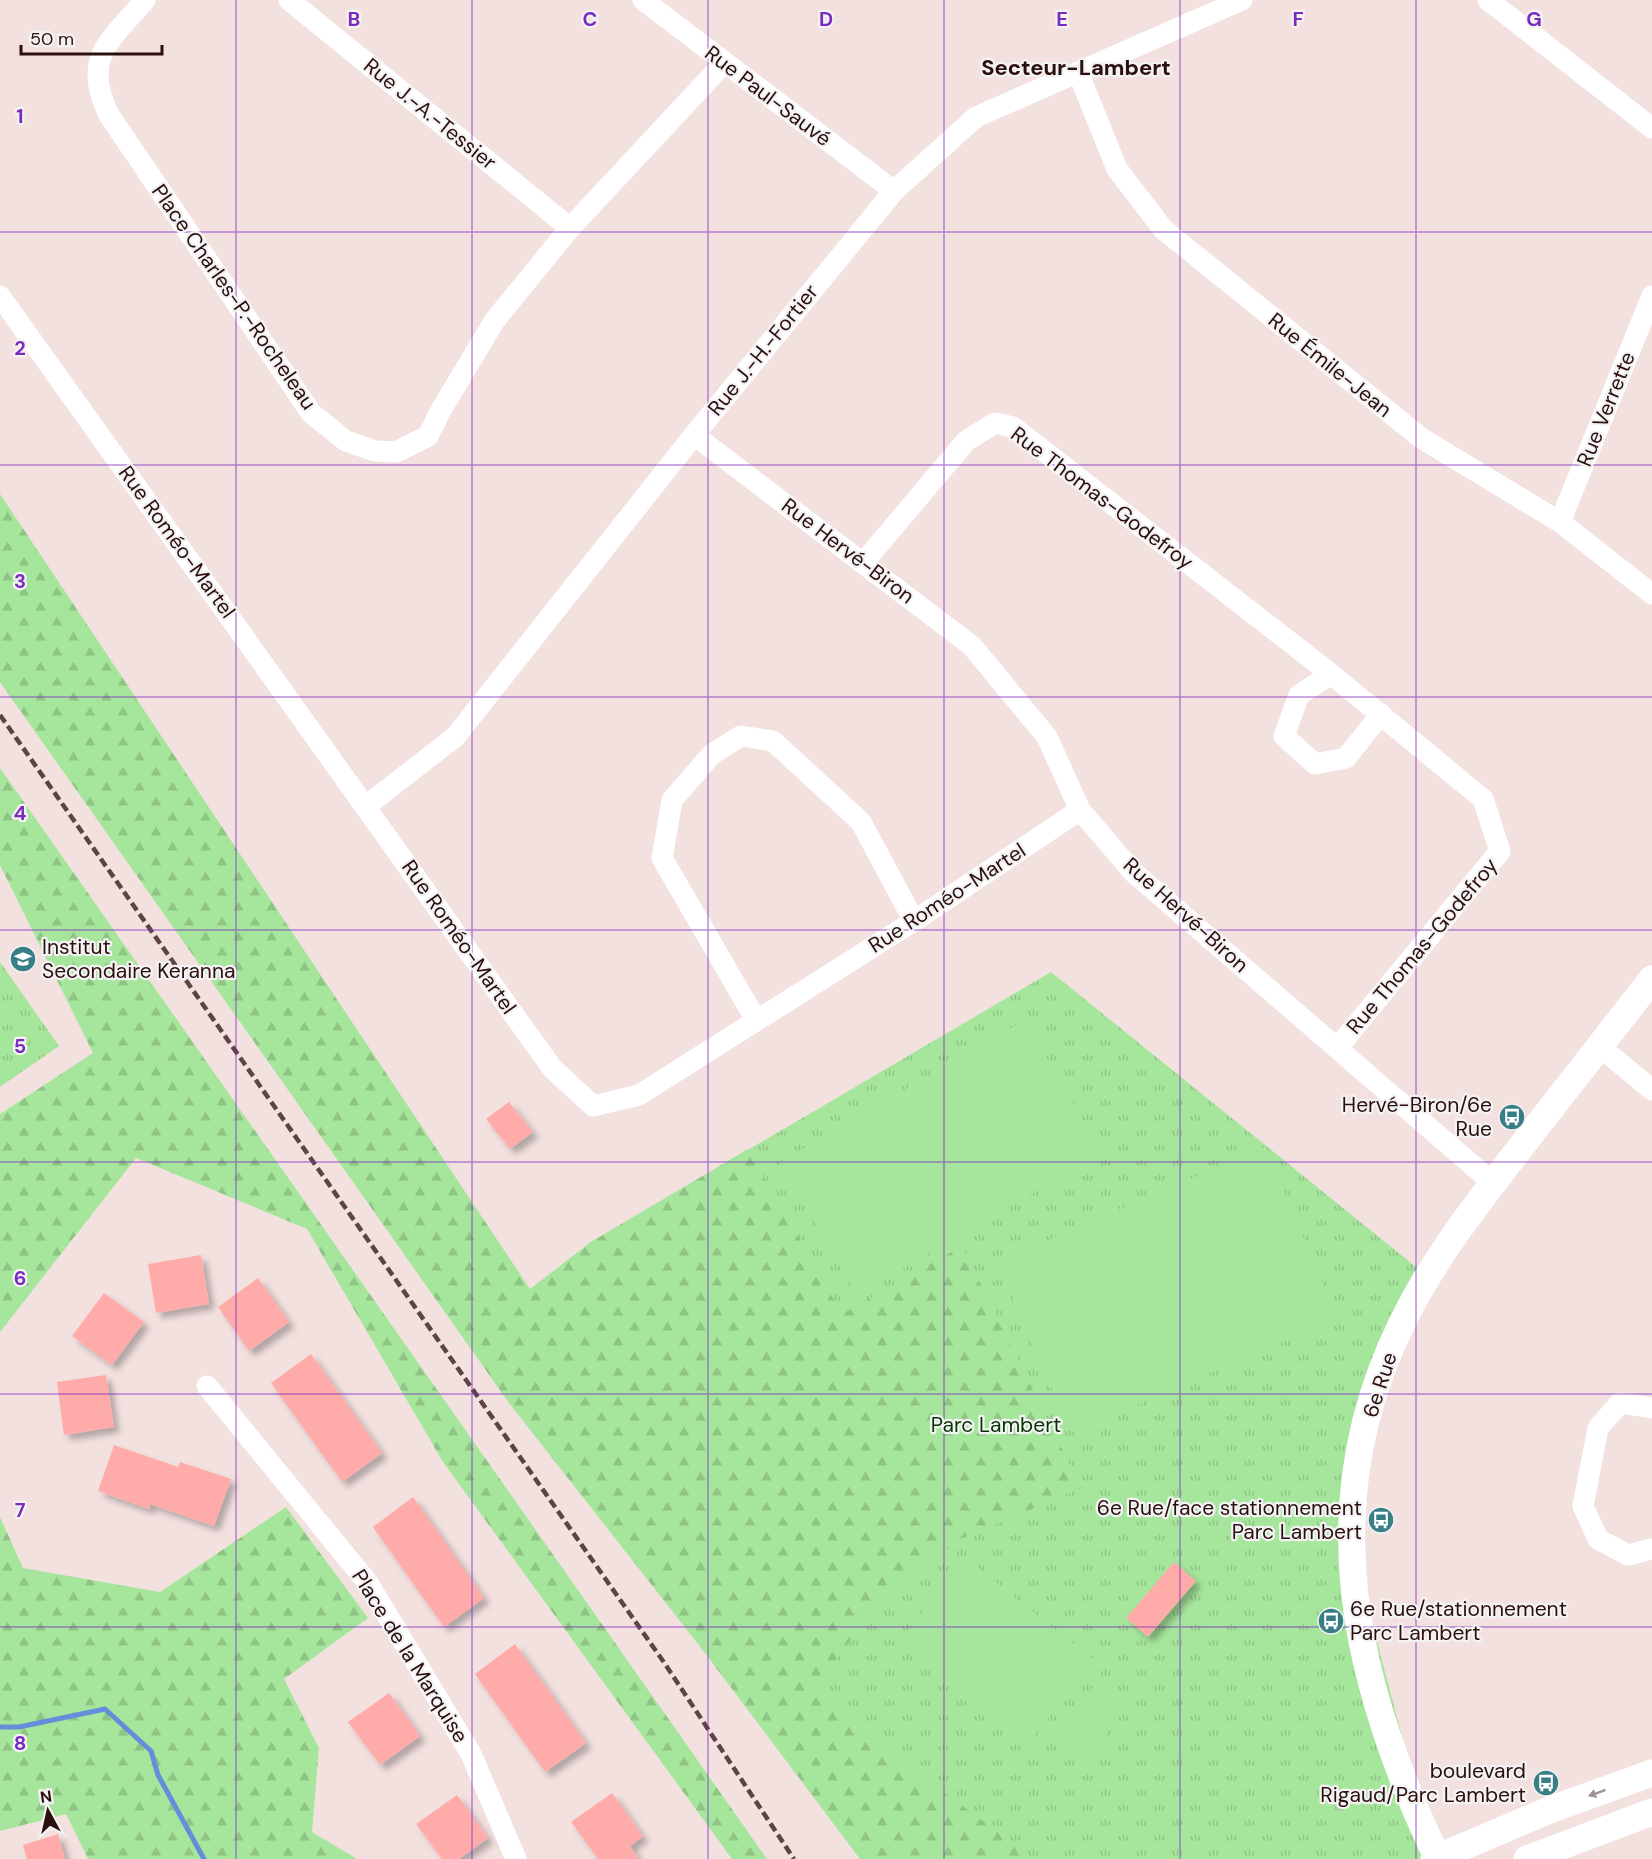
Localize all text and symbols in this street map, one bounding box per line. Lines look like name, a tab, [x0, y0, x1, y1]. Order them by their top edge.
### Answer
text: B	[348, 6, 360, 32]
text: C	[583, 6, 597, 32]
text: D	[819, 6, 833, 32]
text: E	[1056, 6, 1068, 32]
text: F	[1292, 6, 1304, 32]
text: G	[1526, 6, 1542, 32]
scale bar	[21, 18, 162, 56]
text: 50 m	[30, 27, 74, 51]
street label: Rue Paul-Sauvé	[699, 39, 837, 153]
street label: Rue J.-A.-Tessier	[358, 52, 502, 176]
district label: Secteur-Lambert	[981, 53, 1171, 82]
text: 1	[16, 103, 24, 129]
street label: Place Charles-P.-Rocheleau	[145, 179, 323, 415]
street label: Rue J.-H.-Fortier	[701, 278, 825, 422]
street label: Rue Émile-Jean	[1262, 306, 1398, 424]
text: 2	[14, 335, 26, 361]
street label: Rue Verrette	[1570, 347, 1642, 471]
street label: Rue Thomas-Godefroy	[1005, 420, 1199, 576]
street label: Rue Roméo-Martel	[112, 460, 242, 624]
street label: Rue Hervé-Biron	[776, 492, 920, 610]
text: 3	[14, 568, 26, 594]
text: 4	[14, 800, 27, 826]
street label: Rue Roméo-Martel	[863, 837, 1031, 959]
street label: Rue Hervé-Biron	[1117, 851, 1255, 979]
street label: Rue Thomas-Godefroy	[1340, 852, 1504, 1040]
street label: Rue Roméo-Martel	[395, 854, 523, 1020]
place label: Institut Secondaire Keranna	[42, 933, 235, 985]
school or university icon: Institut Secondaire Keranna	[8, 944, 38, 974]
text: 5	[14, 1033, 26, 1059]
place label: Hervé-Biron/6e Rue	[1342, 1091, 1492, 1143]
bus stop icon: Hervé-Biron/6e Rue	[1497, 1102, 1527, 1132]
text: 6	[14, 1265, 26, 1291]
street label: 6e Rue	[1356, 1349, 1404, 1421]
park label: Parc Lambert	[931, 1411, 1061, 1439]
place label: 6e Rue/face stationnement Parc Lambert	[1097, 1494, 1362, 1546]
text: 7	[15, 1497, 26, 1523]
bus stop icon: 6e Rue/face stationnement Parc Lambert	[1366, 1505, 1396, 1535]
street label: Place de la Marquise	[345, 1564, 475, 1748]
place label: 6e Rue/stationnement Parc Lambert	[1350, 1595, 1567, 1647]
bus stop icon: 6e Rue/stationnement Parc Lambert	[1316, 1606, 1346, 1636]
text: 8	[14, 1730, 26, 1756]
place label: boulevard Rigaud/Parc Lambert	[1320, 1757, 1526, 1809]
bus stop icon: boulevard Rigaud/Parc Lambert	[1531, 1768, 1561, 1798]
north arrow	[18, 1781, 78, 1841]
text: N	[39, 1785, 53, 1808]
one-way arrow	[1588, 1788, 1606, 1798]

